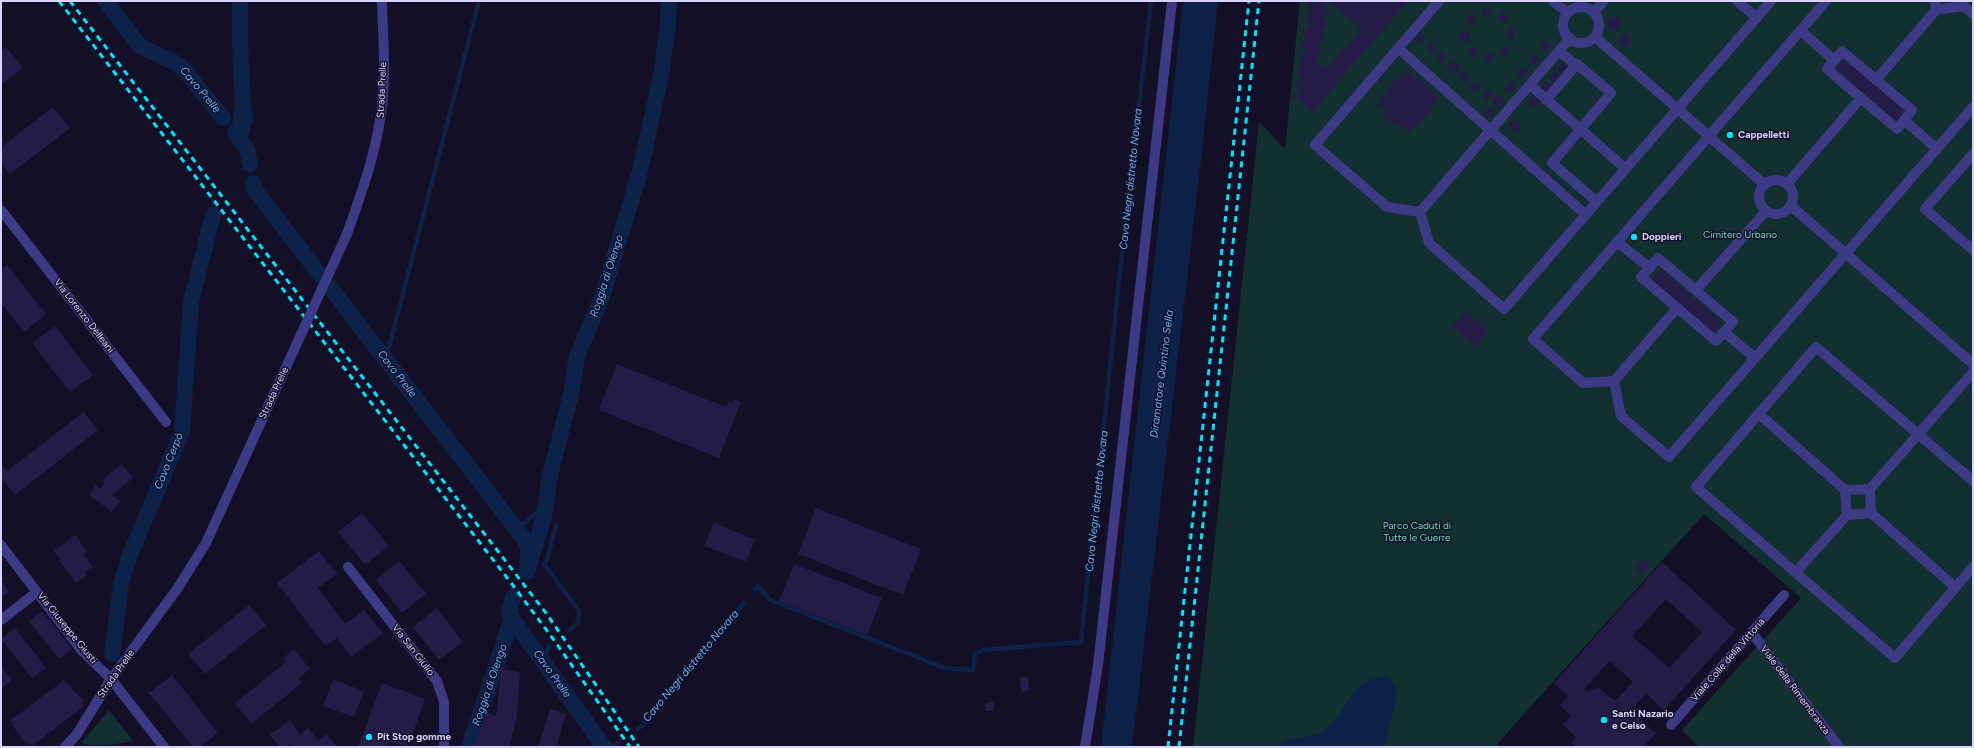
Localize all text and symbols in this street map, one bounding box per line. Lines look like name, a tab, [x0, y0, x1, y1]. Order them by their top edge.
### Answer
street label: Strada Prelle	[375, 62, 389, 118]
water label: Cavo Prelle	[177, 64, 223, 116]
water label: Cavo Negri distretto Novara	[1117, 108, 1145, 250]
place label: Cappelletti	[1738, 129, 1789, 141]
marker: Cappelletti	[1725, 130, 1735, 140]
park label: Cimitero Urbano	[1703, 229, 1777, 241]
place label: Doppieri	[1642, 231, 1681, 243]
marker: Doppieri	[1629, 232, 1639, 242]
water label: Roggia di Olengo	[587, 233, 627, 319]
street label: Via Lorenzo Delleani	[51, 277, 117, 355]
water label: Diramatore Quintino Sella	[1148, 309, 1176, 439]
water label: Cavo Prelle	[375, 348, 419, 400]
street label: Strada Prelle	[257, 365, 291, 421]
water label: Cavo Negri distretto Novara	[1083, 430, 1111, 572]
water label: Cavo Cerpò	[152, 431, 186, 491]
park label: Parco Caduti di Tutte le Guerre	[1383, 520, 1451, 544]
street label: Via Giuseppe Giusti	[35, 590, 99, 666]
water label: Cavo Negri distretto Novara	[640, 607, 742, 725]
street label: Viale Colle della Vittoria	[1689, 616, 1767, 704]
street label: Via San Giulio	[389, 622, 437, 678]
water label: Roggia di Olengo	[470, 642, 510, 728]
street label: Viale della Rimembranza	[1757, 643, 1833, 737]
water label: Cavo Prelle	[530, 647, 574, 701]
street label: Strada Prelle	[95, 648, 137, 700]
place label: Santi Nazario e Celso	[1612, 708, 1673, 732]
marker: Santi Nazario e Celso	[1599, 715, 1609, 725]
place label: Pit Stop gomme	[377, 731, 451, 743]
marker: Pit Stop gomme	[364, 732, 374, 742]

